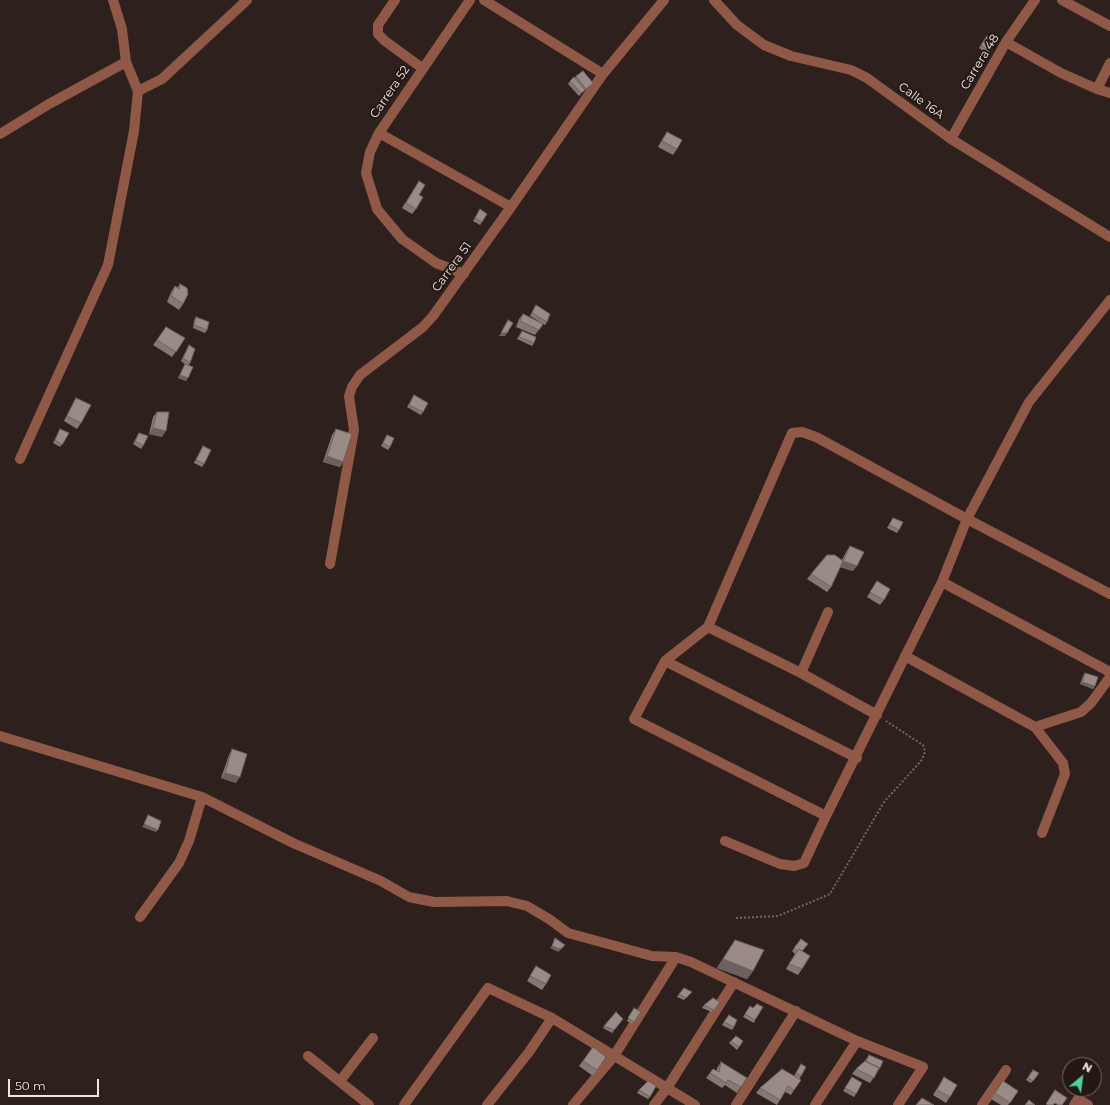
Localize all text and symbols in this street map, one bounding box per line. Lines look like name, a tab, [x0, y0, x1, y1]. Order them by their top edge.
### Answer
street label: Carrera 48	[958, 32, 1002, 92]
street label: Carrera 52	[367, 63, 413, 121]
street label: Calle 16A	[895, 80, 947, 122]
street label: Carrera 51	[429, 239, 475, 295]
north arrow	[1062, 1057, 1102, 1097]
text: N	[1080, 1059, 1095, 1076]
scale bar	[10, 1071, 101, 1097]
text: 50 m	[15, 1078, 46, 1093]

